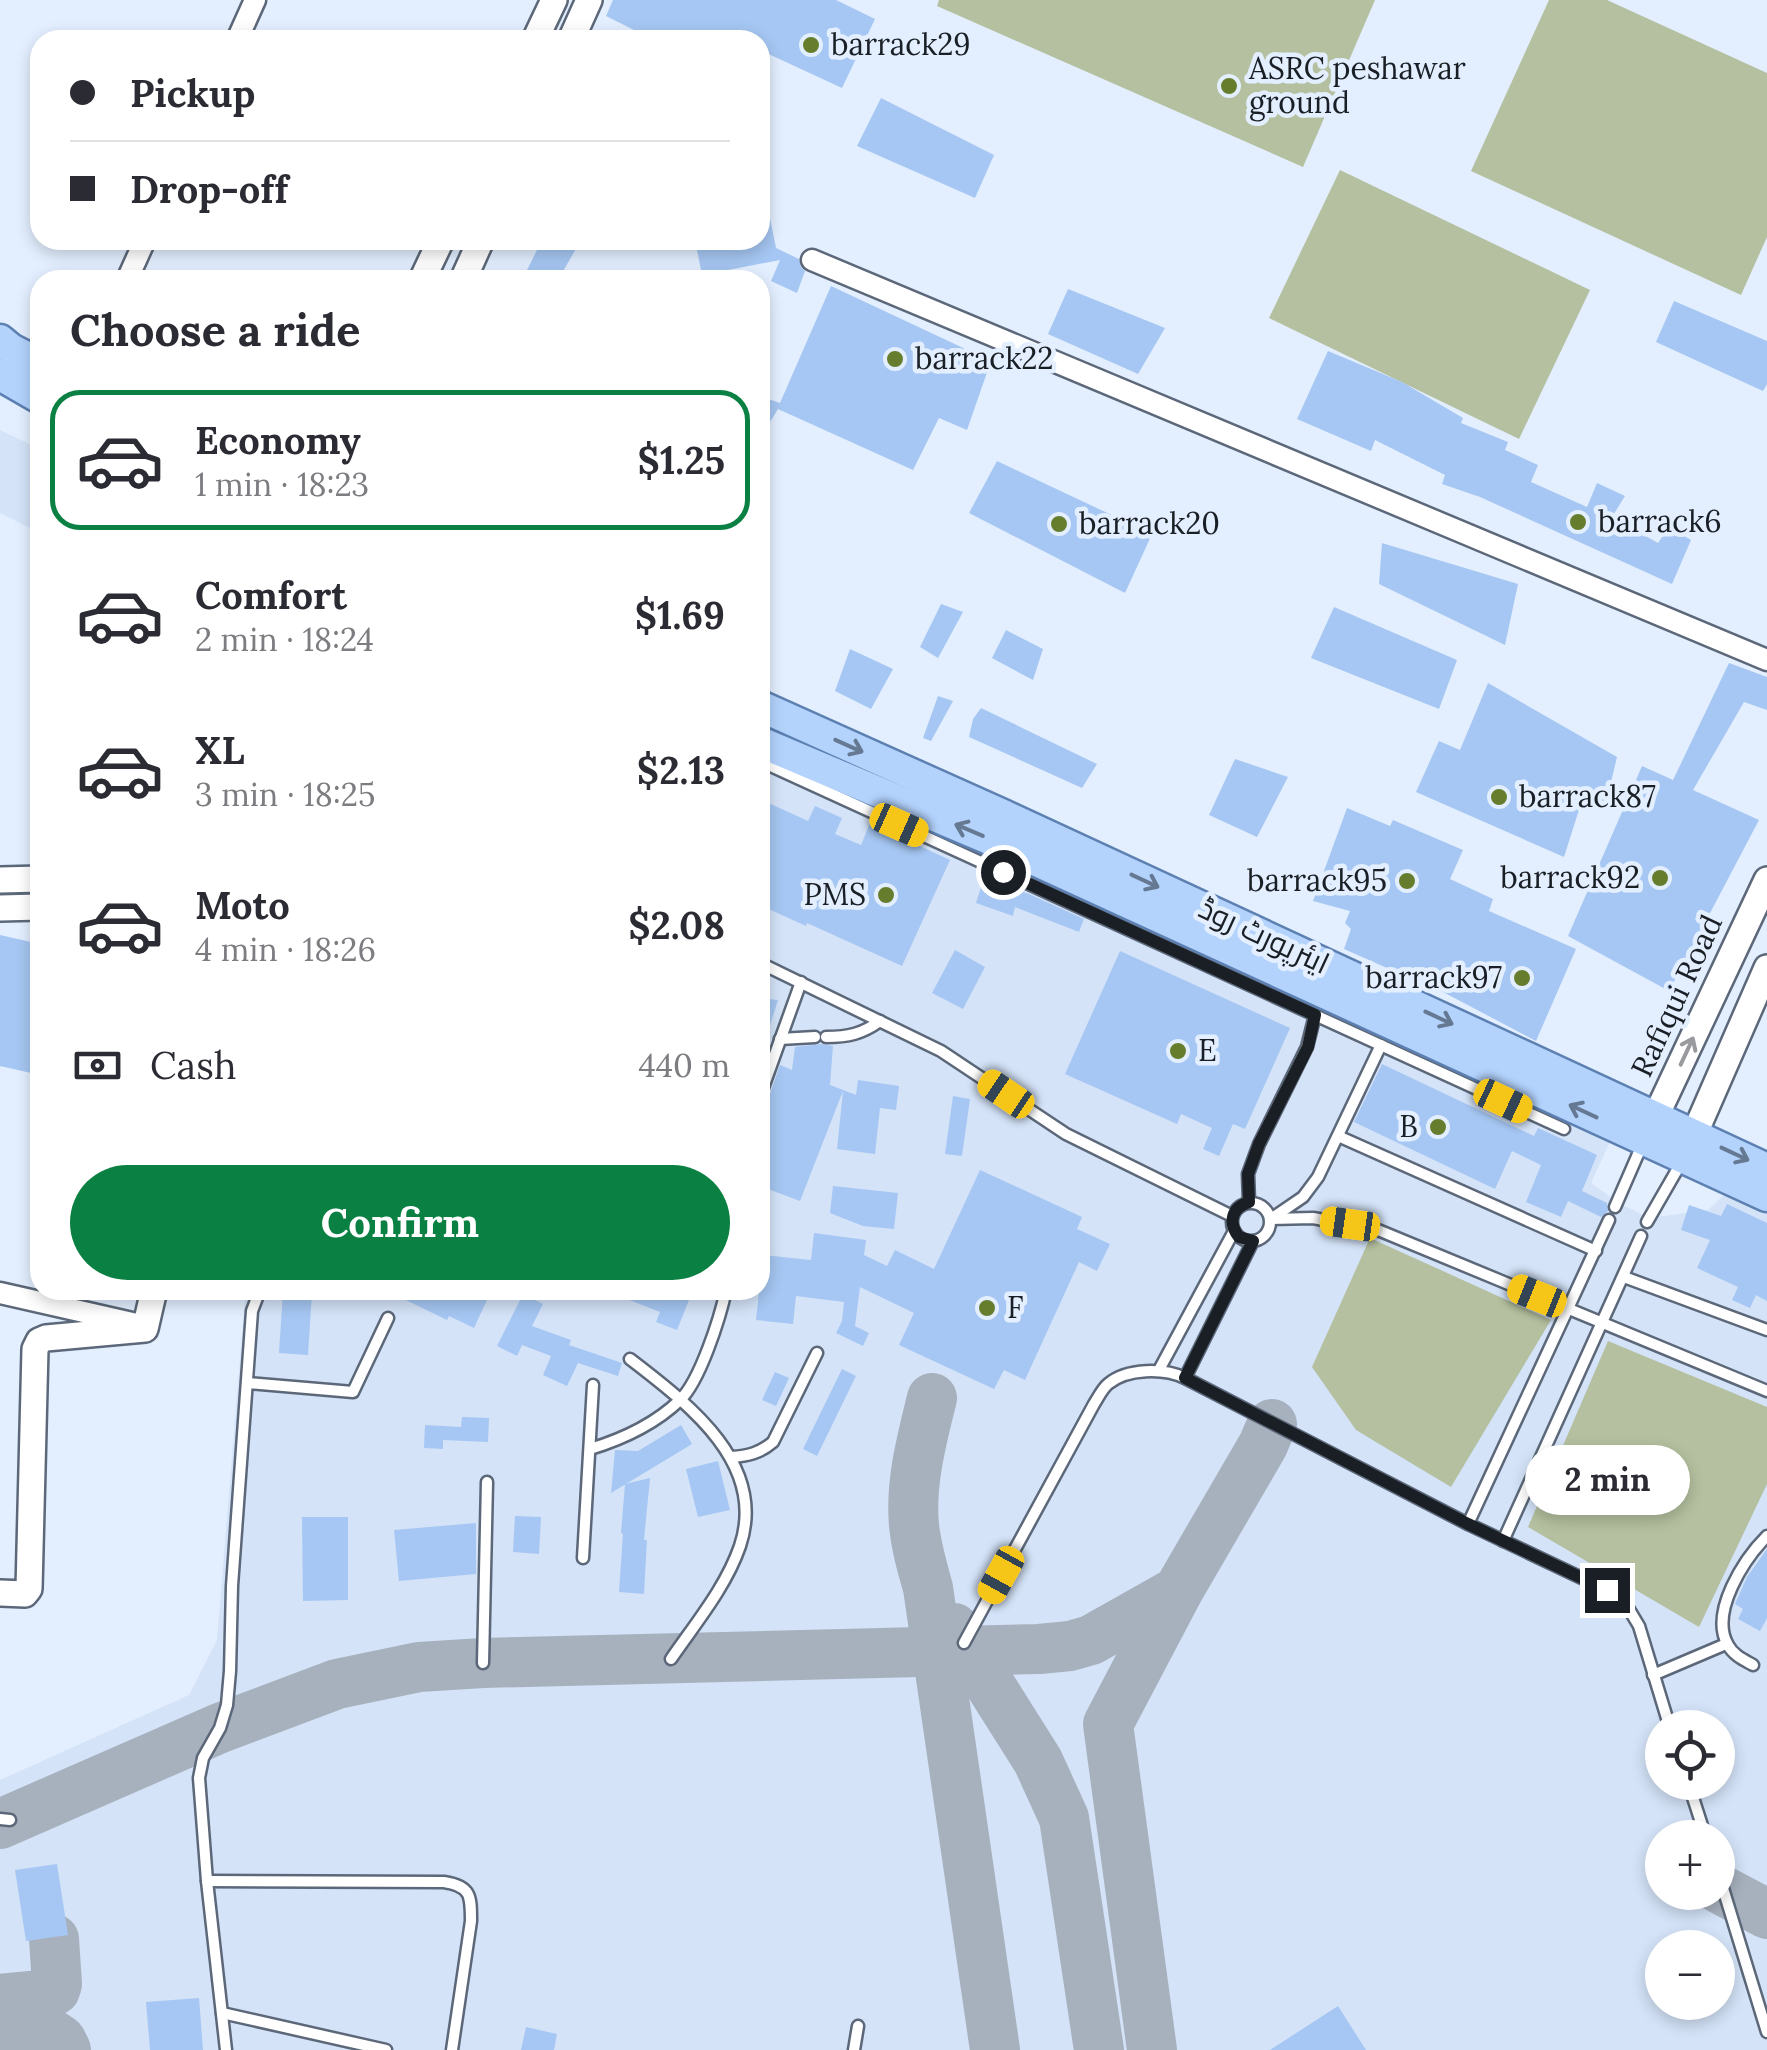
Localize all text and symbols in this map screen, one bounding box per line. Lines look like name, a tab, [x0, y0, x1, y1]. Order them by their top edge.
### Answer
place label: barrack29	[831, 25, 971, 63]
marker: barrack29	[800, 34, 822, 56]
place label: ASRC peshawar ground	[1248, 49, 1466, 122]
text: Pickup	[130, 69, 255, 117]
marker: ASRC peshawar ground	[1218, 75, 1240, 97]
text: Drop-off	[130, 165, 288, 213]
text: Choose a ride	[70, 301, 360, 358]
place label: barrack22	[915, 339, 1053, 377]
marker: barrack22	[884, 348, 906, 370]
icon: car	[75, 415, 165, 505]
text: Economy	[195, 416, 361, 464]
text: $1.25	[638, 436, 725, 484]
text: 1 min · 18:23	[195, 464, 369, 505]
place label: barrack6	[1598, 502, 1722, 540]
place label: barrack20	[1079, 504, 1220, 542]
marker: barrack6	[1567, 511, 1589, 533]
marker: barrack20	[1048, 513, 1070, 535]
icon: car	[75, 570, 165, 660]
text: Comfort	[195, 571, 347, 619]
text: $1.69	[635, 591, 725, 639]
text: 2 min · 18:24	[195, 619, 374, 660]
icon: car	[75, 725, 165, 815]
text: XL	[195, 726, 245, 774]
one-way arrow	[833, 738, 864, 756]
text: $2.13	[637, 746, 725, 794]
text: 3 min · 18:25	[195, 774, 375, 815]
place label: barrack87	[1519, 777, 1656, 815]
marker: barrack87	[1488, 786, 1510, 808]
car	[865, 799, 933, 851]
one-way arrow	[954, 820, 985, 838]
route start	[981, 850, 1026, 895]
place label: barrack92	[1500, 858, 1640, 896]
place label: barrack95	[1247, 861, 1387, 899]
marker: barrack92	[1649, 867, 1671, 889]
marker: barrack95	[1396, 870, 1418, 892]
one-way arrow	[1129, 873, 1159, 891]
place label: PMS	[804, 875, 866, 913]
icon: car	[75, 880, 165, 970]
text: Moto	[195, 881, 290, 929]
marker: PMS	[875, 884, 897, 906]
street label: ایئرپورٹ روڈ	[1193, 888, 1336, 983]
text: $2.08	[628, 901, 725, 949]
street label: Rafiqui Road	[1622, 909, 1730, 1083]
text: 4 min · 18:26	[195, 929, 376, 970]
place label: barrack97	[1365, 958, 1502, 996]
marker: barrack97	[1511, 967, 1533, 989]
one-way arrow	[1424, 1009, 1454, 1028]
place label: E	[1198, 1031, 1217, 1069]
one-way arrow	[1678, 1037, 1697, 1067]
icon: cash	[70, 1038, 125, 1093]
marker: E	[1167, 1040, 1189, 1062]
text: Cash	[150, 1041, 237, 1089]
text: 440 m	[638, 1045, 730, 1086]
car	[973, 1065, 1039, 1123]
car	[1469, 1075, 1537, 1127]
one-way arrow	[1568, 1101, 1599, 1119]
place label: B	[1399, 1107, 1418, 1145]
marker: B	[1427, 1116, 1449, 1138]
one-way arrow	[1719, 1145, 1749, 1164]
button: Confirm	[70, 1165, 730, 1280]
car	[1318, 1205, 1382, 1243]
car	[1504, 1271, 1570, 1321]
place label: F	[1007, 1288, 1023, 1326]
marker: F	[976, 1297, 998, 1319]
callout: 2 min	[1524, 1445, 1690, 1515]
text: 2 min	[1565, 1459, 1650, 1500]
car	[973, 1541, 1029, 1609]
route end	[1585, 1568, 1630, 1613]
map controls	[1645, 1710, 1735, 2020]
button: locate	[1645, 1710, 1735, 1800]
button: +	[1645, 1820, 1735, 1910]
button: −	[1645, 1930, 1735, 2020]

